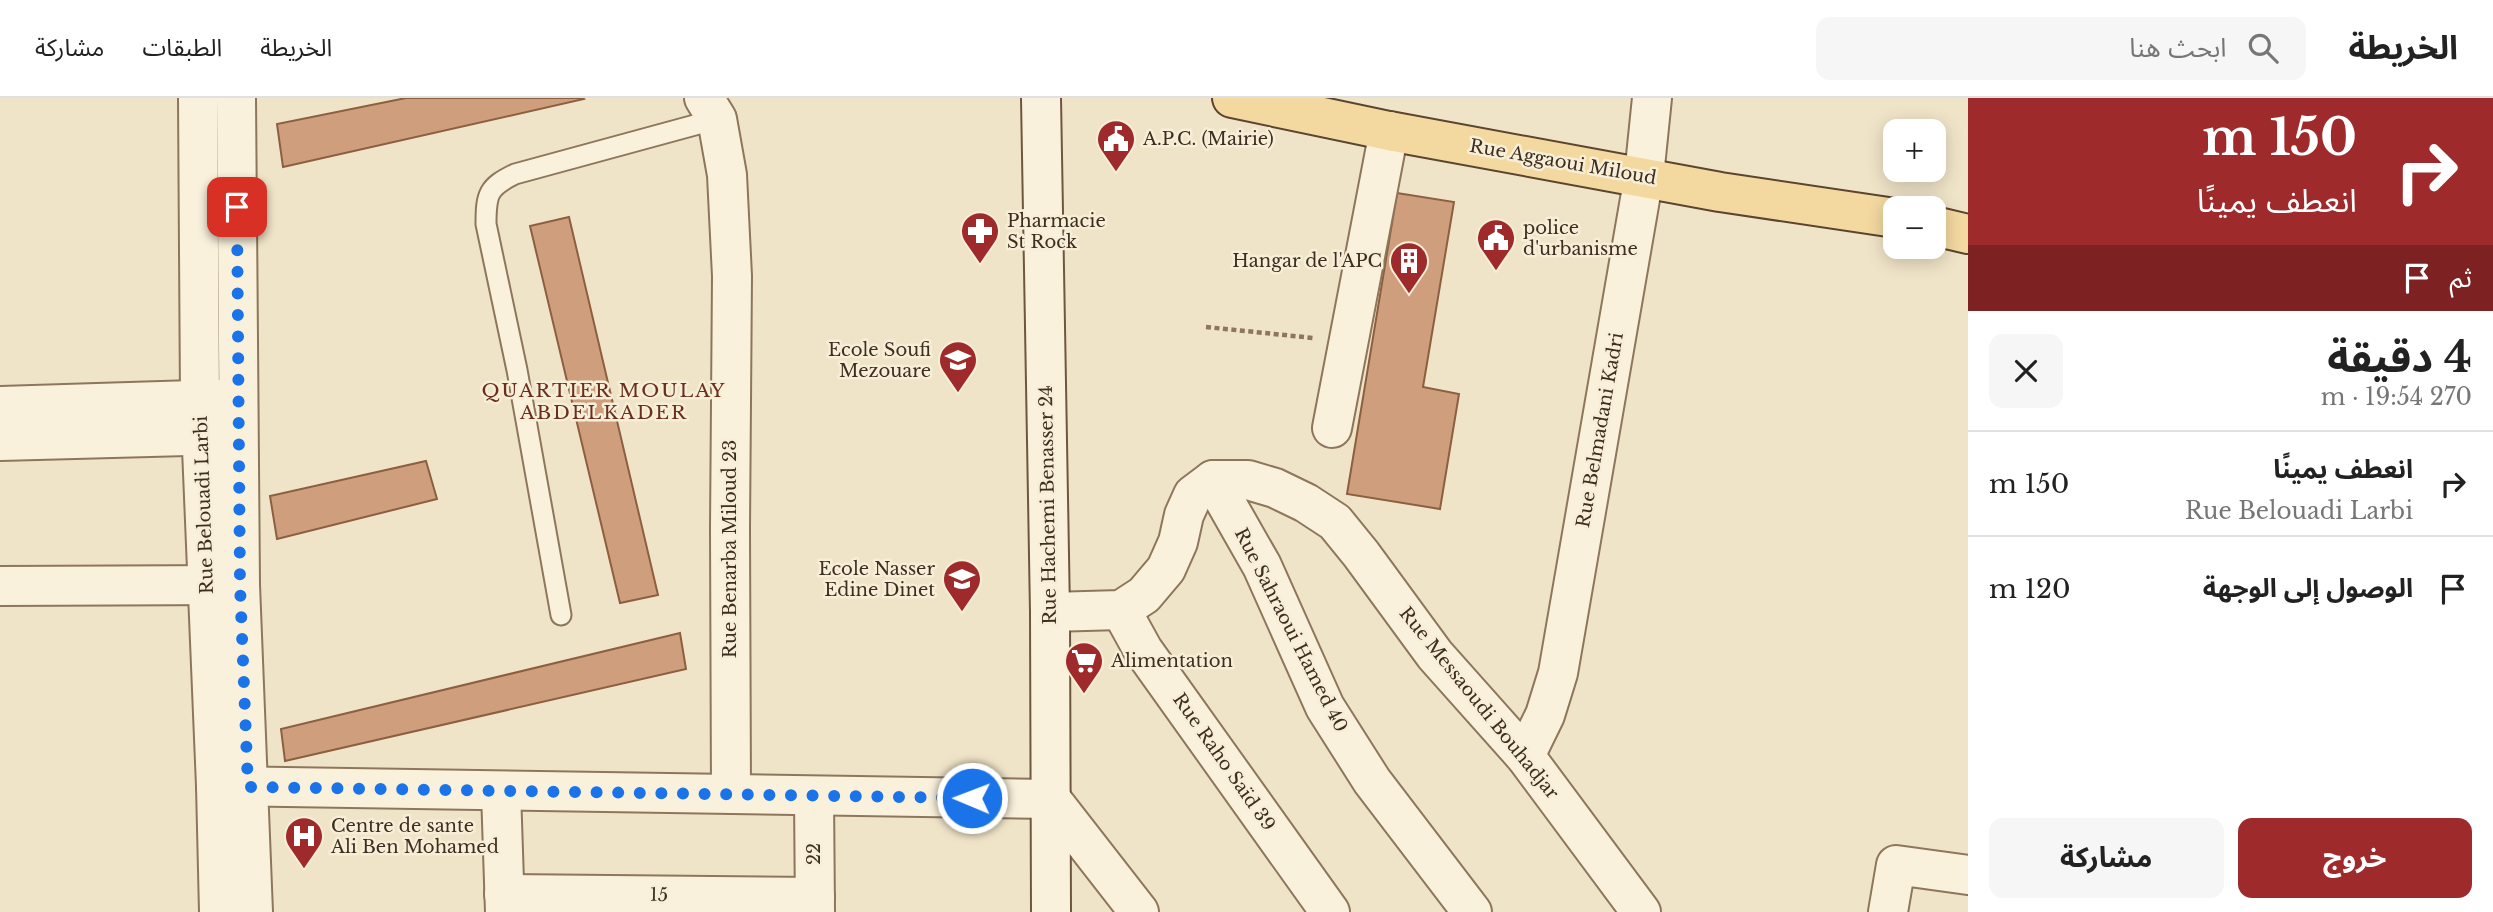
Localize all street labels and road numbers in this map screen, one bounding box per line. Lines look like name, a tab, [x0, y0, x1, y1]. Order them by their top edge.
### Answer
street label: Rue Aggaoui Miloud	[1468, 135, 1658, 189]
street label: Rue Belmadani Kadri	[1572, 331, 1628, 529]
street label: Rue Hachemi Benasser 24	[1035, 385, 1061, 625]
street label: Rue Belouadi Larbi	[190, 415, 218, 595]
street label: Rue Benarba Miloud 23	[719, 440, 741, 658]
street label: Rue Sahraoui Hamed 40	[1230, 524, 1352, 736]
street label: Rue Messaoudi Bouhadjar	[1395, 602, 1564, 804]
street label: Rue Raho Saïd 39	[1168, 689, 1280, 835]
street label: 22	[803, 843, 825, 865]
street label: 15	[650, 884, 668, 906]

